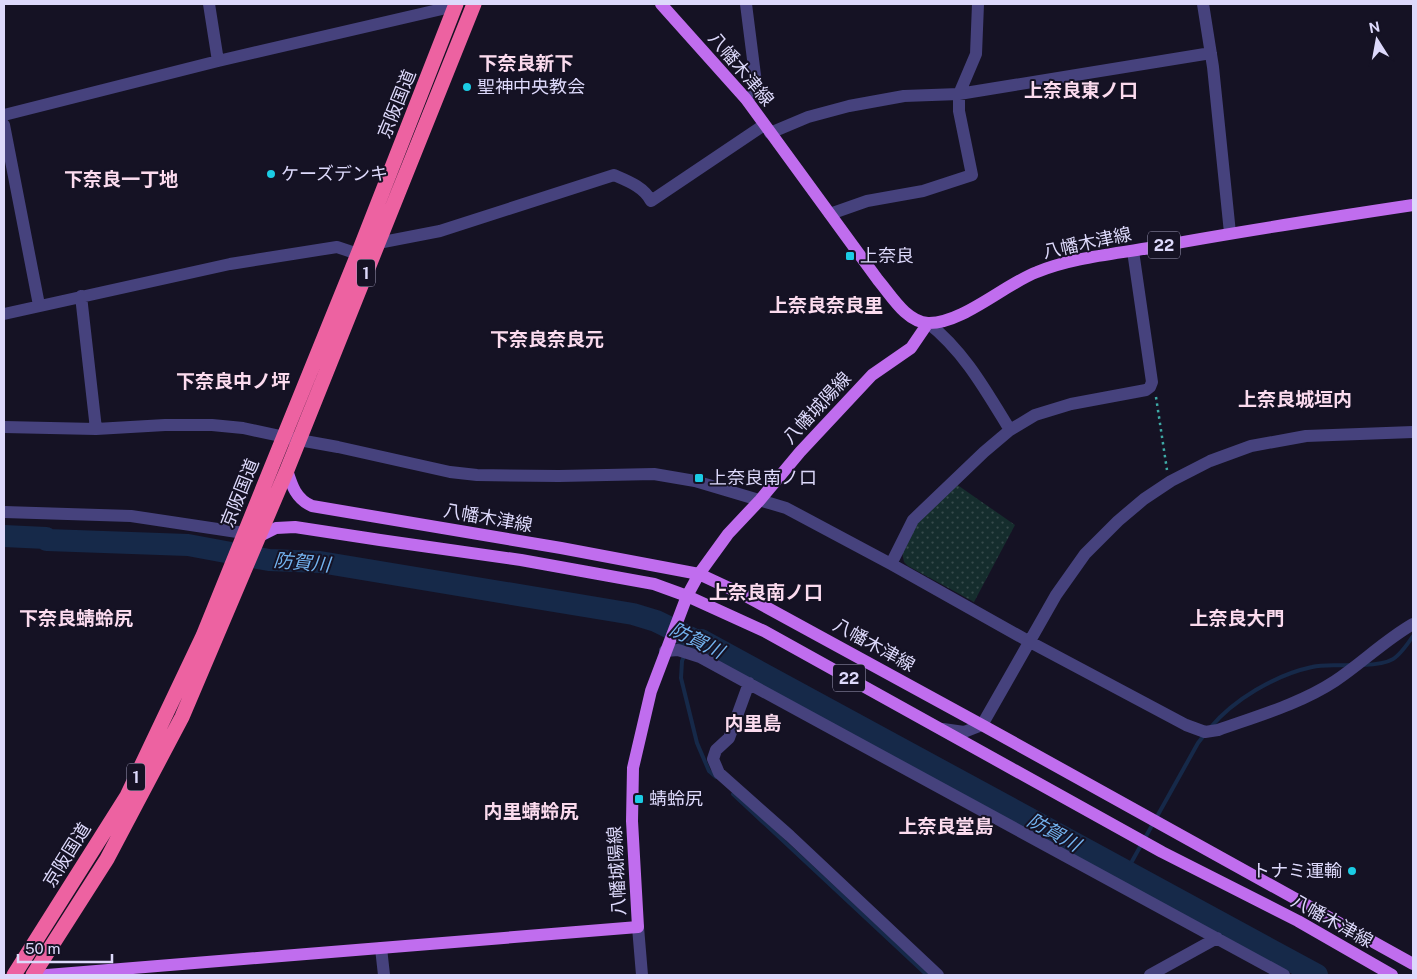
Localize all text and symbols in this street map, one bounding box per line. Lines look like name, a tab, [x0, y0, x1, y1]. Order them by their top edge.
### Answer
north arrow	[1352, 15, 1402, 65]
text: N	[1368, 18, 1381, 36]
street label: 八幡木津線	[704, 27, 778, 110]
district label: 下奈良新下	[478, 52, 574, 74]
street label: 京阪国道	[373, 67, 420, 141]
place label: 聖神中央教会	[477, 76, 585, 97]
district label: 上奈良東ノ口	[1024, 79, 1138, 101]
marker: 聖神中央教会	[461, 81, 473, 93]
place label: ケーズデンキ	[281, 163, 388, 184]
district label: 下奈良一丁地	[64, 168, 178, 190]
marker: ケーズデンキ	[265, 168, 277, 180]
street label: 八幡木津線	[1041, 223, 1133, 262]
road number: 22	[1148, 232, 1180, 258]
place label: 上奈良	[860, 245, 914, 266]
marker: 上奈良	[844, 250, 856, 262]
road number: 1	[357, 260, 375, 286]
district label: 上奈良奈良里	[769, 294, 883, 316]
district label: 下奈良奈良元	[490, 328, 604, 350]
street label: 八幡城陽線	[778, 368, 855, 448]
district label: 下奈良中ノ坪	[176, 370, 290, 392]
district label: 上奈良城垣内	[1238, 388, 1352, 410]
street label: 京阪国道	[216, 456, 263, 530]
place label: 上奈良南ノ口	[709, 467, 817, 488]
marker: 上奈良南ノ口	[693, 472, 705, 484]
street label: 八幡木津線	[442, 499, 534, 536]
water label: 防賀川	[273, 549, 333, 576]
district label: 上奈良南ノ口	[709, 581, 823, 603]
district label: 下奈良蜻蛉尻	[19, 607, 133, 629]
district label: 上奈良大門	[1189, 607, 1285, 629]
street label: 八幡木津線	[830, 614, 919, 676]
water label: 防賀川	[667, 618, 729, 663]
road number: 22	[833, 664, 865, 691]
district label: 内里島	[724, 712, 782, 734]
road number: 1	[127, 764, 145, 790]
place label: 蜻蛉尻	[649, 788, 703, 809]
marker: 蜻蛉尻	[633, 793, 645, 805]
district label: 内里蜻蛉尻	[483, 800, 579, 822]
water label: 防賀川	[1024, 809, 1086, 856]
district label: 上奈良堂島	[898, 815, 994, 837]
street label: 京阪国道	[39, 819, 95, 891]
street label: 八幡城陽線	[604, 826, 629, 917]
place label: トナミ運輸	[1252, 860, 1342, 881]
marker: トナミ運輸	[1346, 865, 1358, 877]
street label: 八幡木津線	[1288, 890, 1377, 952]
scale bar	[18, 932, 111, 964]
text: 50 m	[25, 940, 60, 957]

